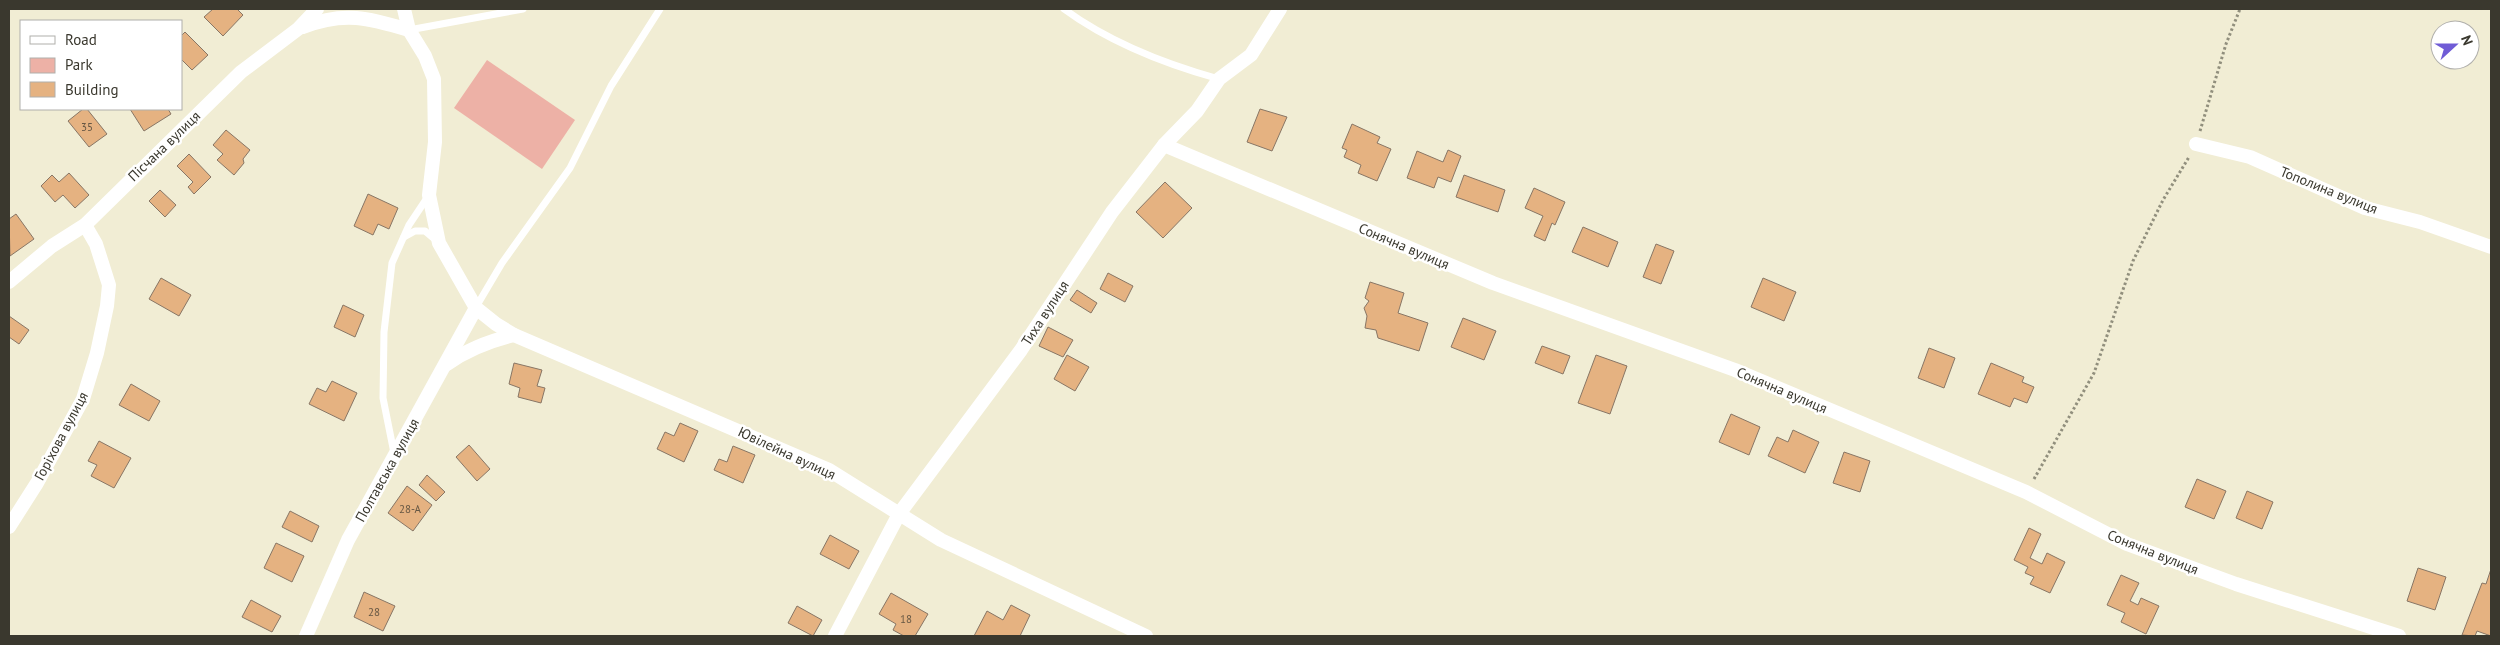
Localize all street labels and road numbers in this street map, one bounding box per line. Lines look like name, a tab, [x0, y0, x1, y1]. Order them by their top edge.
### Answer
street label: Пісчана вулиця	[124, 107, 204, 185]
street label: Тополина вулиця	[2278, 162, 2380, 218]
street label: Сонячна вулиця	[1356, 219, 1452, 273]
street label: Тиха вулиця	[1017, 277, 1073, 349]
street label: Сонячна вулиця	[1734, 363, 1830, 417]
street label: Горіхова вулиця	[30, 389, 92, 483]
street label: Полтавська вулиця	[351, 415, 423, 525]
street label: Ювілейна вулиця	[735, 423, 839, 483]
street label: Сонячна вулиця	[2105, 526, 2201, 578]

